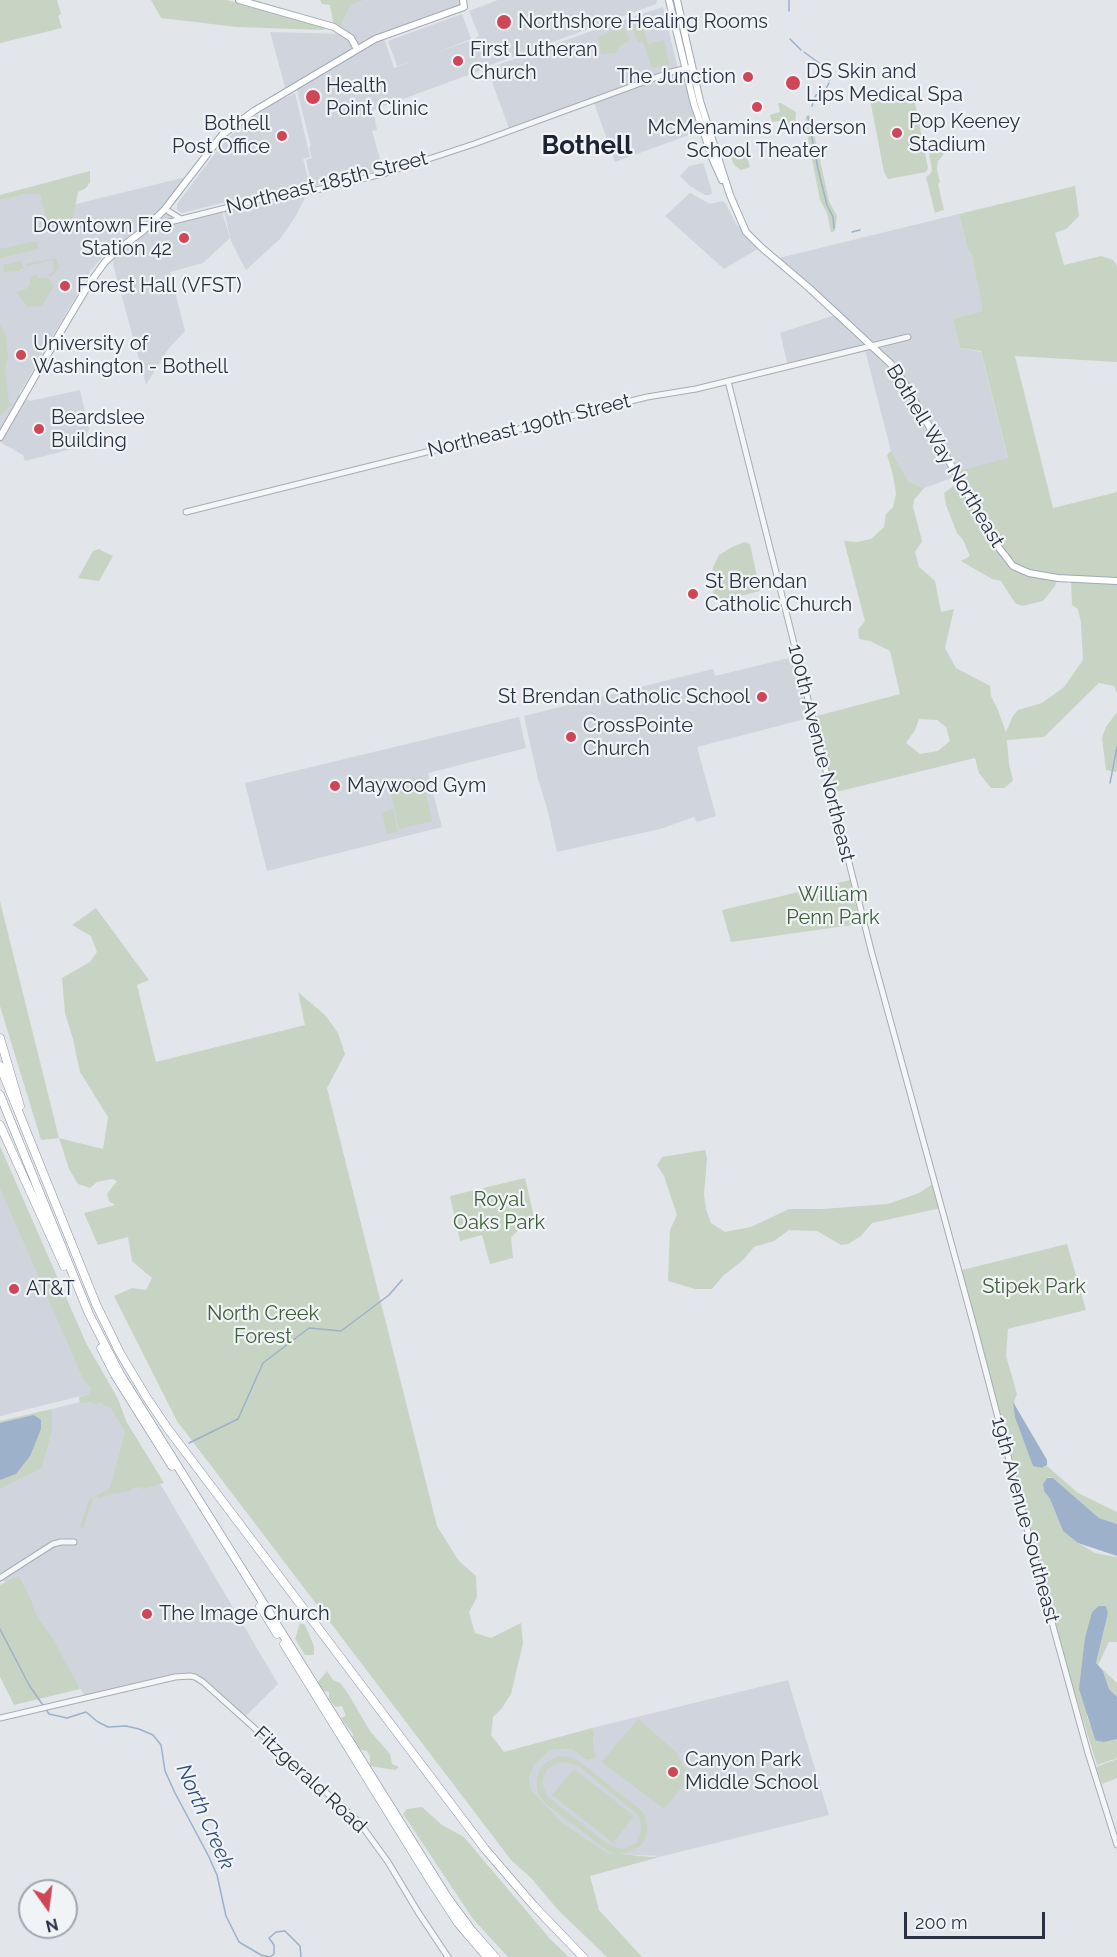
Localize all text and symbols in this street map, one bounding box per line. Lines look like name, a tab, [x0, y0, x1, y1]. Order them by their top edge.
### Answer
place label: Northshore Healing Rooms	[518, 10, 768, 34]
marker: Northshore Healing Rooms	[495, 13, 513, 31]
place label: First Lutheran Church	[470, 38, 598, 85]
marker: First Lutheran Church	[451, 54, 465, 68]
place label: DS Skin and Lips Medical Spa	[806, 60, 963, 107]
place label: The Junction	[617, 65, 736, 89]
marker: The Junction	[741, 70, 755, 84]
place label: Health Point Clinic	[326, 74, 428, 121]
marker: DS Skin and Lips Medical Spa	[784, 74, 802, 92]
marker: Health Point Clinic	[304, 88, 322, 106]
marker: McMenamins Anderson School Theater	[750, 100, 764, 114]
place label: Pop Keeney Stadium	[909, 110, 1020, 157]
place label: Bothell Post Office	[172, 112, 270, 159]
place label: McMenamins Anderson School Theater	[648, 116, 866, 163]
marker: Pop Keeney Stadium	[890, 126, 904, 140]
marker: Bothell Post Office	[275, 129, 289, 143]
district label: Bothell	[542, 130, 632, 162]
street label: Northeast 185th Street	[224, 146, 430, 220]
place label: Downtown Fire Station 42	[33, 214, 172, 261]
marker: Downtown Fire Station 42	[177, 231, 191, 245]
place label: Forest Hall (VFST)	[77, 274, 242, 298]
marker: Forest Hall (VFST)	[58, 279, 72, 293]
place label: University of Washington - Bothell	[33, 332, 228, 379]
marker: University of Washington - Bothell	[14, 348, 28, 362]
street label: Bothell Way Northeast	[881, 360, 1009, 552]
street label: Northeast 190th Street	[425, 389, 633, 463]
place label: Beardslee Building	[51, 406, 145, 453]
marker: Beardslee Building	[32, 422, 46, 436]
place label: St Brendan Catholic Church	[705, 570, 852, 617]
marker: St Brendan Catholic Church	[686, 587, 700, 601]
street label: 100th Avenue Northeast	[782, 642, 860, 864]
place label: St Brendan Catholic School	[498, 685, 750, 709]
marker: St Brendan Catholic School	[755, 690, 769, 704]
place label: CrossPointe Church	[583, 714, 693, 761]
marker: CrossPointe Church	[564, 730, 578, 744]
place label: Maywood Gym	[347, 774, 486, 798]
marker: Maywood Gym	[328, 779, 342, 793]
park label: William Penn Park	[786, 883, 880, 930]
park label: Royal Oaks Park	[453, 1188, 545, 1235]
park label: Stipek Park	[982, 1275, 1086, 1299]
place label: AT&T	[26, 1277, 75, 1301]
marker: AT&T	[7, 1282, 21, 1296]
park label: North Creek Forest	[207, 1302, 319, 1349]
street label: 19th Avenue Southeast	[986, 1414, 1064, 1626]
place label: The Image Church	[159, 1602, 330, 1626]
marker: The Image Church	[140, 1607, 154, 1621]
street label: Fitzgerald Road	[249, 1722, 371, 1838]
place label: Canyon Park Middle School	[685, 1748, 818, 1795]
water label: North Creek	[171, 1760, 239, 1874]
marker: Canyon Park Middle School	[666, 1765, 680, 1779]
north arrow	[18, 1879, 78, 1939]
scale bar	[907, 1900, 1048, 1938]
text: 200 m	[915, 1912, 968, 1933]
text: N	[44, 1914, 60, 1936]

